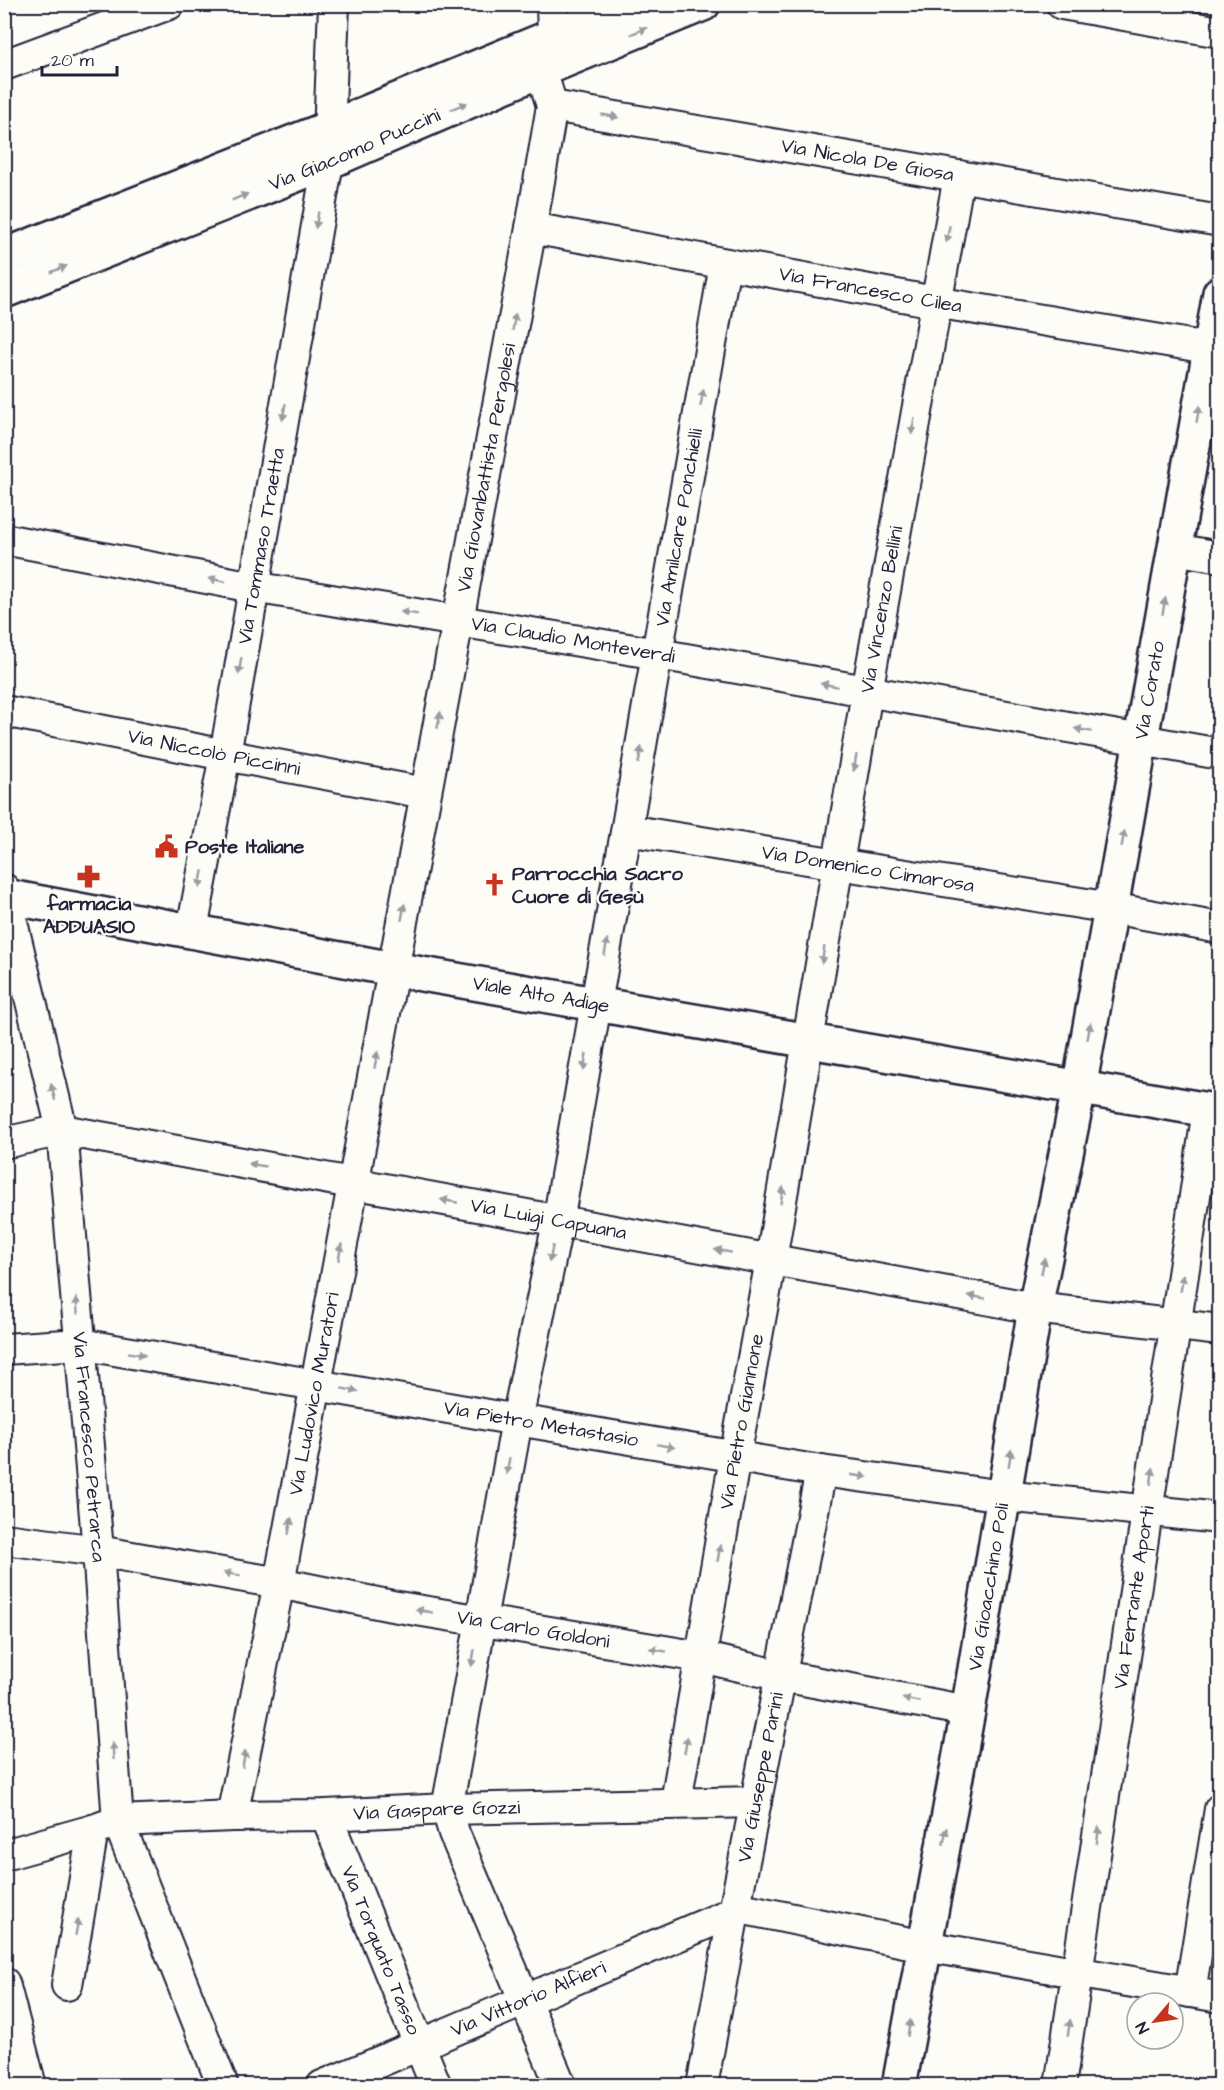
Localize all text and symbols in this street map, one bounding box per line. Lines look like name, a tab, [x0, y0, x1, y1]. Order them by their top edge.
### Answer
one-way arrow	[630, 25, 648, 35]
scale bar	[42, 39, 117, 77]
text: 20 m	[51, 48, 94, 73]
street label: Via Giacomo Puccini	[265, 101, 445, 198]
one-way arrow	[450, 101, 468, 111]
one-way arrow	[601, 112, 620, 121]
street label: Via Nicola De Giosa	[779, 132, 956, 189]
one-way arrow	[231, 192, 249, 201]
one-way arrow	[313, 211, 322, 230]
one-way arrow	[943, 225, 952, 244]
street label: Via Francesco Cilea	[776, 260, 964, 320]
one-way arrow	[50, 264, 68, 273]
one-way arrow	[509, 312, 518, 331]
street label: Via Giovanbattista Pergolesi	[450, 341, 523, 595]
one-way arrow	[698, 388, 707, 407]
one-way arrow	[279, 403, 288, 422]
one-way arrow	[1194, 404, 1203, 423]
one-way arrow	[908, 416, 917, 435]
street label: Via Amilcare Ponchielli	[648, 426, 710, 629]
street label: Via Tommaso Traetta	[230, 446, 292, 647]
street label: Via Vincenzo Bellini	[853, 524, 910, 695]
one-way arrow	[207, 575, 226, 584]
one-way arrow	[1160, 596, 1169, 615]
one-way arrow	[399, 609, 418, 618]
street label: Via Claudio Monteverdi	[469, 609, 677, 671]
street label: Via Corato	[1127, 639, 1172, 742]
one-way arrow	[235, 657, 244, 676]
one-way arrow	[819, 680, 838, 689]
one-way arrow	[435, 710, 444, 729]
street label: Via Niccolò Piccinni	[125, 722, 303, 783]
one-way arrow	[1073, 725, 1092, 734]
one-way arrow	[636, 746, 645, 765]
one-way arrow	[850, 753, 859, 772]
one-way arrow	[1119, 830, 1128, 849]
place label: Poste Italiane	[185, 833, 305, 861]
public building icon: Poste Italiane	[154, 834, 180, 860]
street label: Via Domenico Cimarosa	[760, 838, 976, 900]
place label: Parrocchia Sacro Cuore di Gesù	[512, 860, 683, 911]
pharmacy icon: farmacia ADDUASIO	[76, 863, 102, 889]
one-way arrow	[196, 869, 205, 888]
church icon: Parrocchia Sacro Cuore di Gesù	[481, 872, 507, 898]
place label: farmacia ADDUASIO	[43, 890, 136, 941]
one-way arrow	[399, 902, 408, 921]
one-way arrow	[602, 937, 611, 956]
one-way arrow	[818, 946, 827, 965]
street label: Viale Alto Adige	[470, 969, 612, 1020]
one-way arrow	[1085, 1022, 1094, 1041]
one-way arrow	[372, 1050, 381, 1069]
one-way arrow	[580, 1053, 589, 1072]
one-way arrow	[48, 1082, 58, 1101]
one-way arrow	[248, 1160, 267, 1169]
one-way arrow	[778, 1186, 787, 1205]
street label: Via Luigi Capuana	[468, 1191, 629, 1247]
one-way arrow	[439, 1196, 458, 1205]
one-way arrow	[336, 1242, 345, 1261]
one-way arrow	[546, 1245, 555, 1264]
one-way arrow	[714, 1246, 733, 1255]
one-way arrow	[1039, 1256, 1048, 1275]
one-way arrow	[1177, 1274, 1186, 1293]
street label: Via Ludovico Muratori	[282, 1290, 347, 1498]
one-way arrow	[968, 1293, 987, 1302]
one-way arrow	[72, 1296, 81, 1315]
street label: Via Francesco Petrarca	[65, 1331, 113, 1563]
street label: Via Pietro Giannone	[712, 1331, 771, 1512]
one-way arrow	[128, 1349, 147, 1358]
one-way arrow	[341, 1386, 360, 1395]
street label: Via Pietro Metastasio	[441, 1393, 640, 1454]
one-way arrow	[657, 1442, 676, 1451]
one-way arrow	[1006, 1448, 1015, 1467]
one-way arrow	[503, 1457, 512, 1476]
one-way arrow	[1147, 1466, 1156, 1485]
one-way arrow	[850, 1471, 869, 1480]
street label: Via Gioacchino Poli	[961, 1501, 1016, 1673]
street label: Via Ferrante Aporti	[1106, 1504, 1162, 1691]
one-way arrow	[286, 1516, 295, 1535]
one-way arrow	[714, 1543, 723, 1562]
one-way arrow	[223, 1570, 242, 1579]
street label: Via Carlo Goldoni	[455, 1603, 612, 1656]
one-way arrow	[414, 1606, 433, 1615]
one-way arrow	[648, 1645, 667, 1654]
one-way arrow	[469, 1649, 478, 1668]
street label: Via Giuseppe Parini	[730, 1690, 791, 1865]
one-way arrow	[901, 1695, 920, 1704]
one-way arrow	[681, 1735, 690, 1754]
one-way arrow	[108, 1742, 118, 1761]
one-way arrow	[240, 1749, 249, 1768]
street label: Via Gaspare Gozzi	[353, 1793, 521, 1828]
one-way arrow	[1093, 1825, 1102, 1844]
one-way arrow	[940, 1826, 949, 1845]
street label: Via Torquato Tasso	[334, 1861, 428, 2039]
one-way arrow	[72, 1917, 81, 1936]
street label: Via Vittorio Alfieri	[446, 1954, 610, 2044]
north arrow	[1125, 1991, 1185, 2051]
one-way arrow	[905, 2018, 914, 2037]
one-way arrow	[1064, 2018, 1073, 2037]
text: N	[1131, 2018, 1155, 2038]

